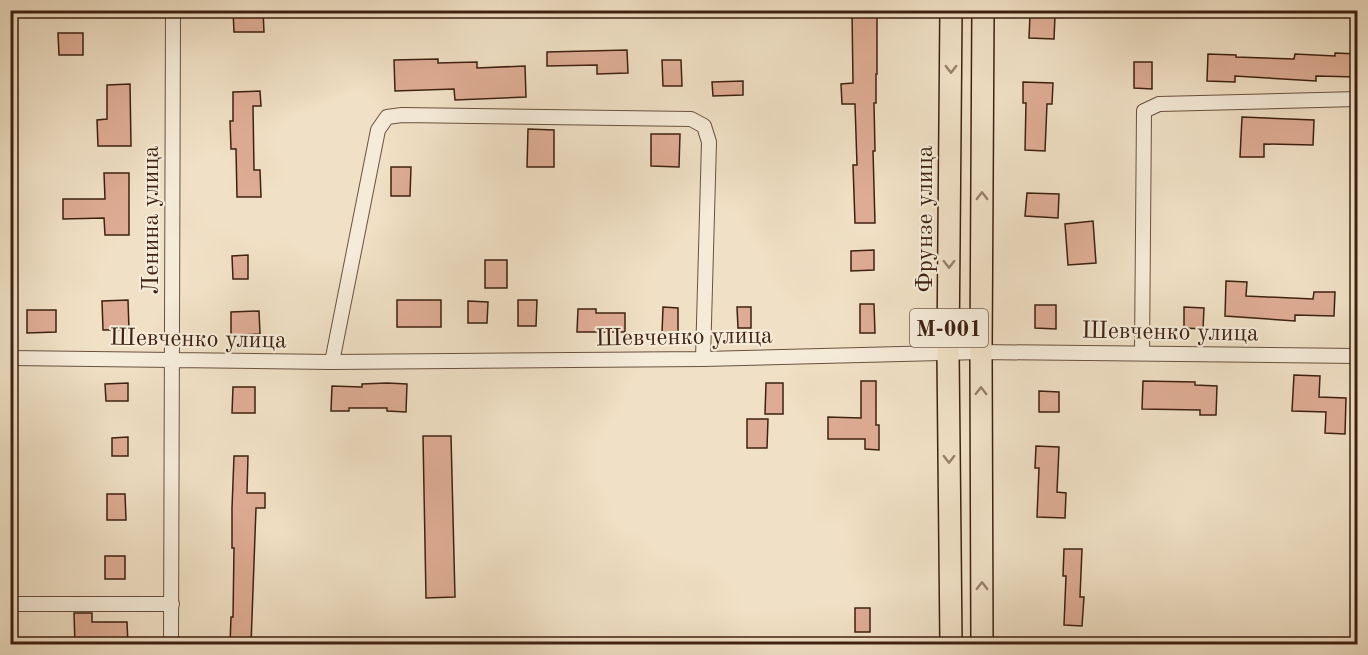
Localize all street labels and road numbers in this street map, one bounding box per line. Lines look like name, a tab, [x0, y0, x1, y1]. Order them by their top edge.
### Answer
street label: Ленина улица	[140, 145, 164, 294]
street label: Фрунзе улица	[914, 145, 938, 293]
road number: M-001	[910, 309, 988, 347]
street label: Шевченко улица	[1081, 319, 1259, 347]
street label: Шевченко улица	[595, 324, 773, 352]
street label: Шевченко улица	[109, 326, 287, 354]

